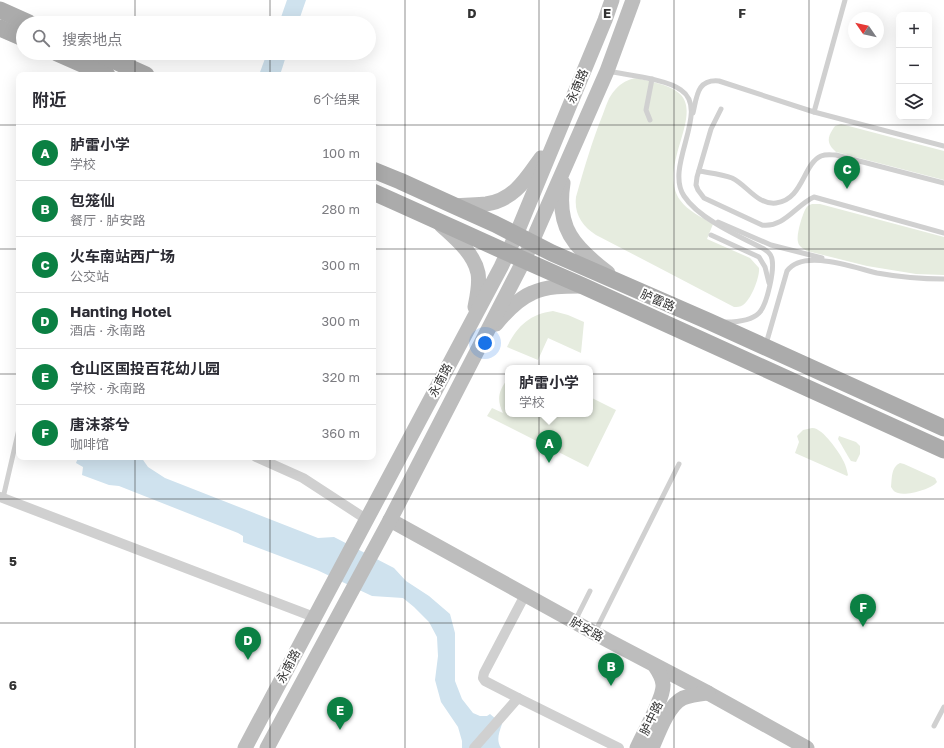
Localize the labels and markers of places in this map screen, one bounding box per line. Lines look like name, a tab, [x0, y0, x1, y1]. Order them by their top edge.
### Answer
pin: C	[834, 156, 860, 189]
pin: A	[536, 430, 562, 463]
pin: F	[850, 594, 876, 627]
pin: D	[235, 627, 261, 660]
pin: B	[598, 653, 624, 686]
pin: E	[327, 697, 353, 730]

